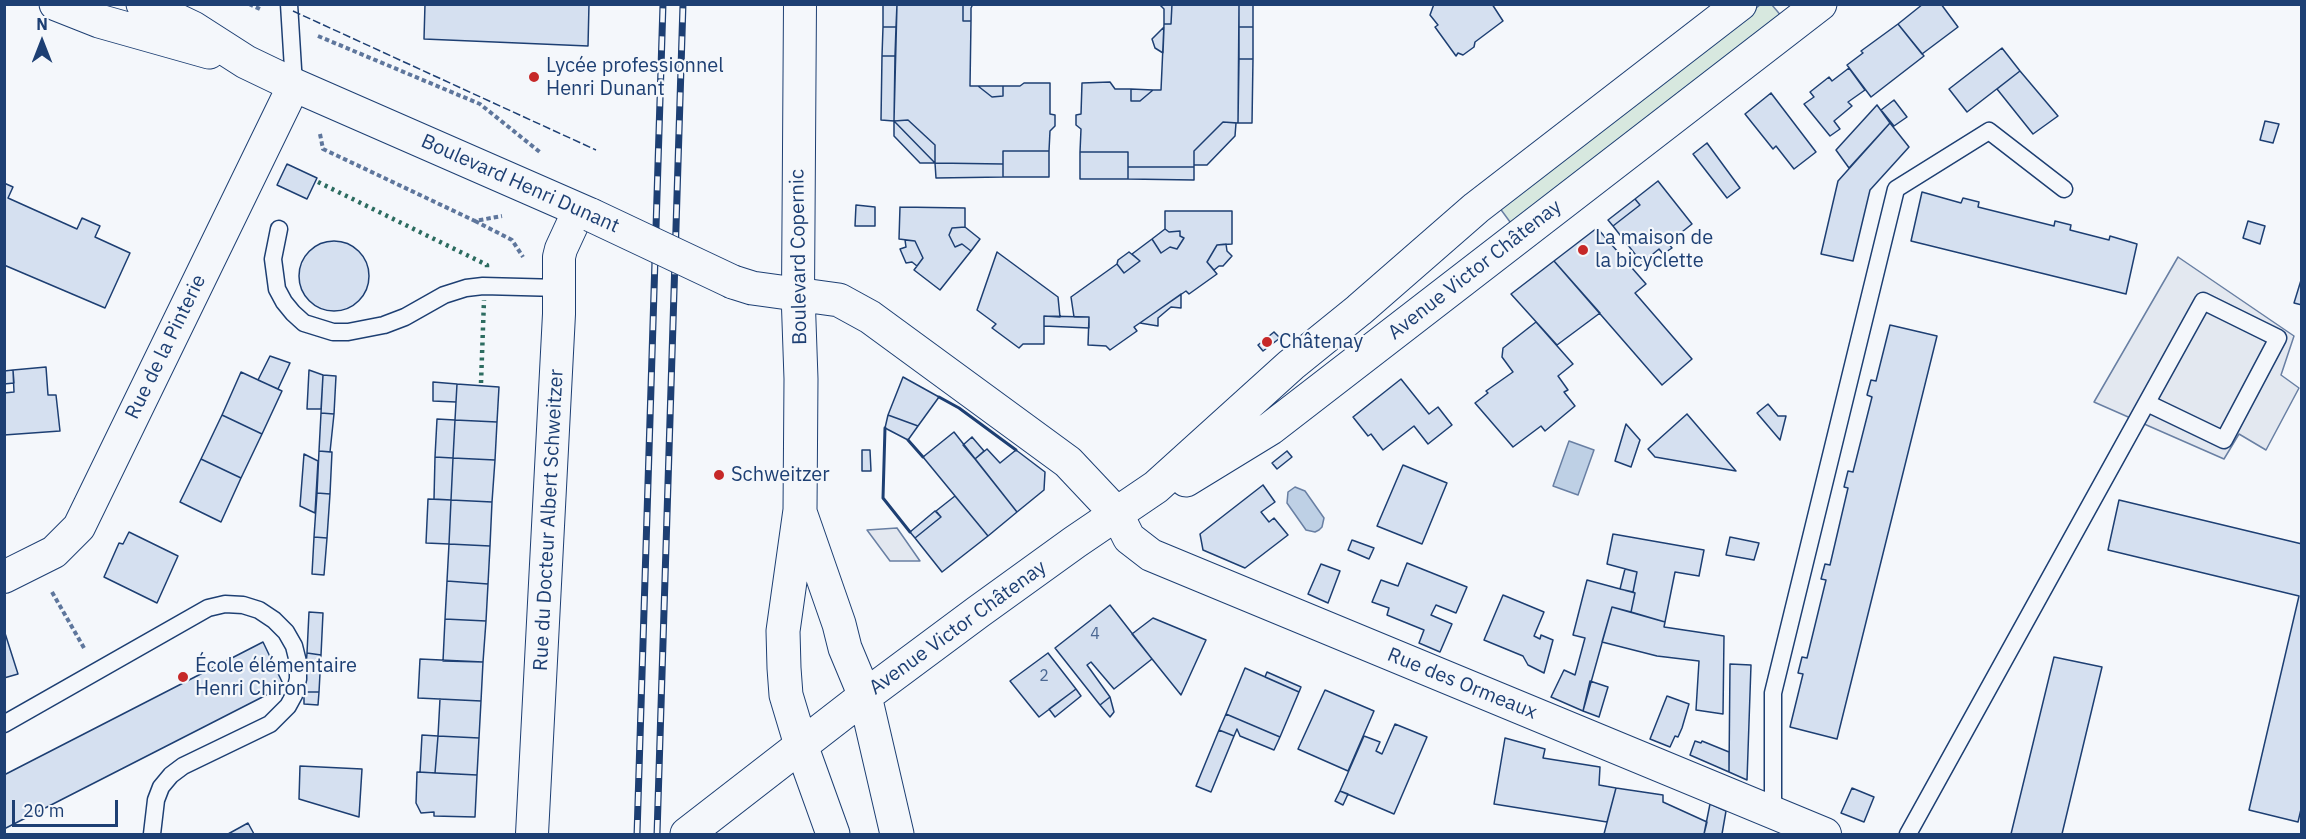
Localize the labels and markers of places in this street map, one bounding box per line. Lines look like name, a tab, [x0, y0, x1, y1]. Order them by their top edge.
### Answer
place label: Lycée professionnel Henri Dunant	[546, 54, 724, 101]
marker: Lycée professionnel Henri Dunant	[527, 70, 541, 84]
place label: La maison de la bicyclette	[1595, 226, 1713, 273]
marker: La maison de la bicyclette	[1576, 243, 1590, 257]
place label: Châtenay	[1279, 330, 1363, 354]
marker: Châtenay	[1260, 335, 1274, 349]
place label: Schweitzer	[731, 463, 830, 487]
marker: Schweitzer	[712, 468, 726, 482]
place label: École élémentaire Henri Chiron	[195, 654, 357, 701]
marker: École élémentaire Henri Chiron	[176, 670, 190, 684]

